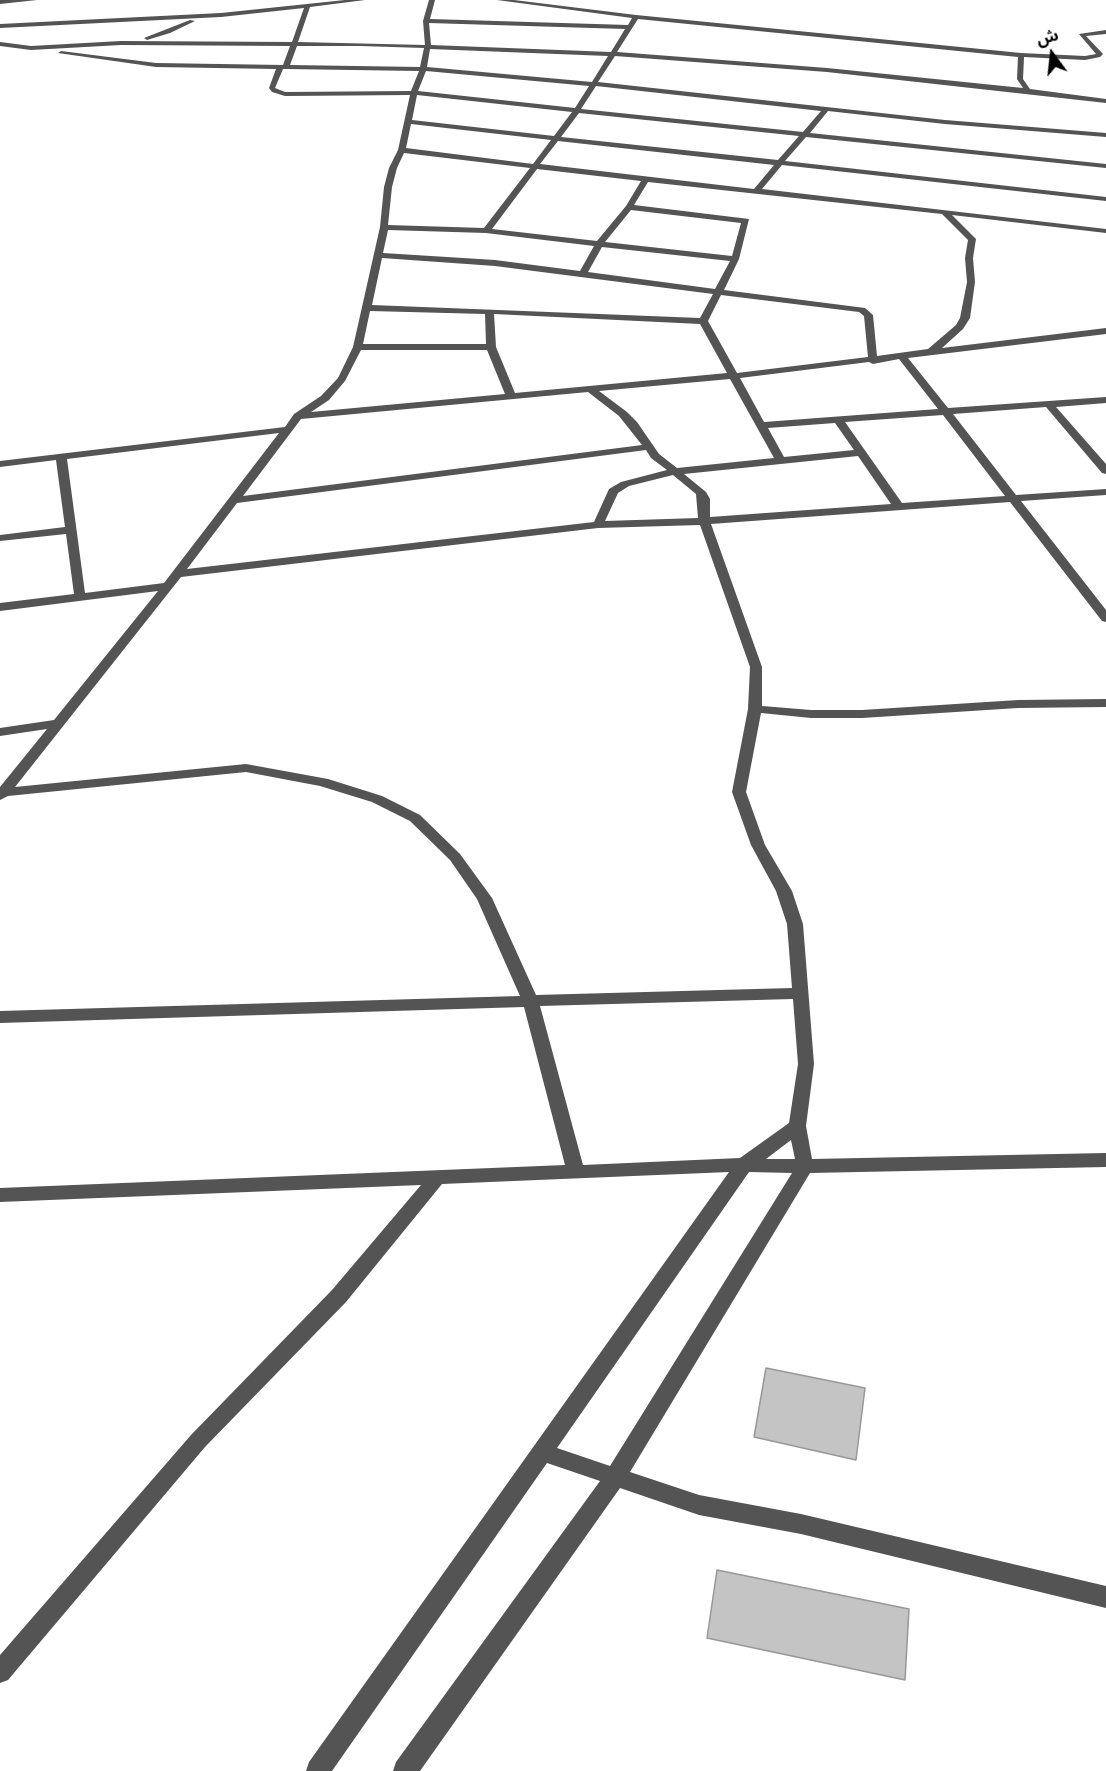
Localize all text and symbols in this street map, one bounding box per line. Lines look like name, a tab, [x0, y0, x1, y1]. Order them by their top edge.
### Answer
north arrow	[1022, 24, 1082, 84]
text: ش	[1034, 24, 1061, 49]

